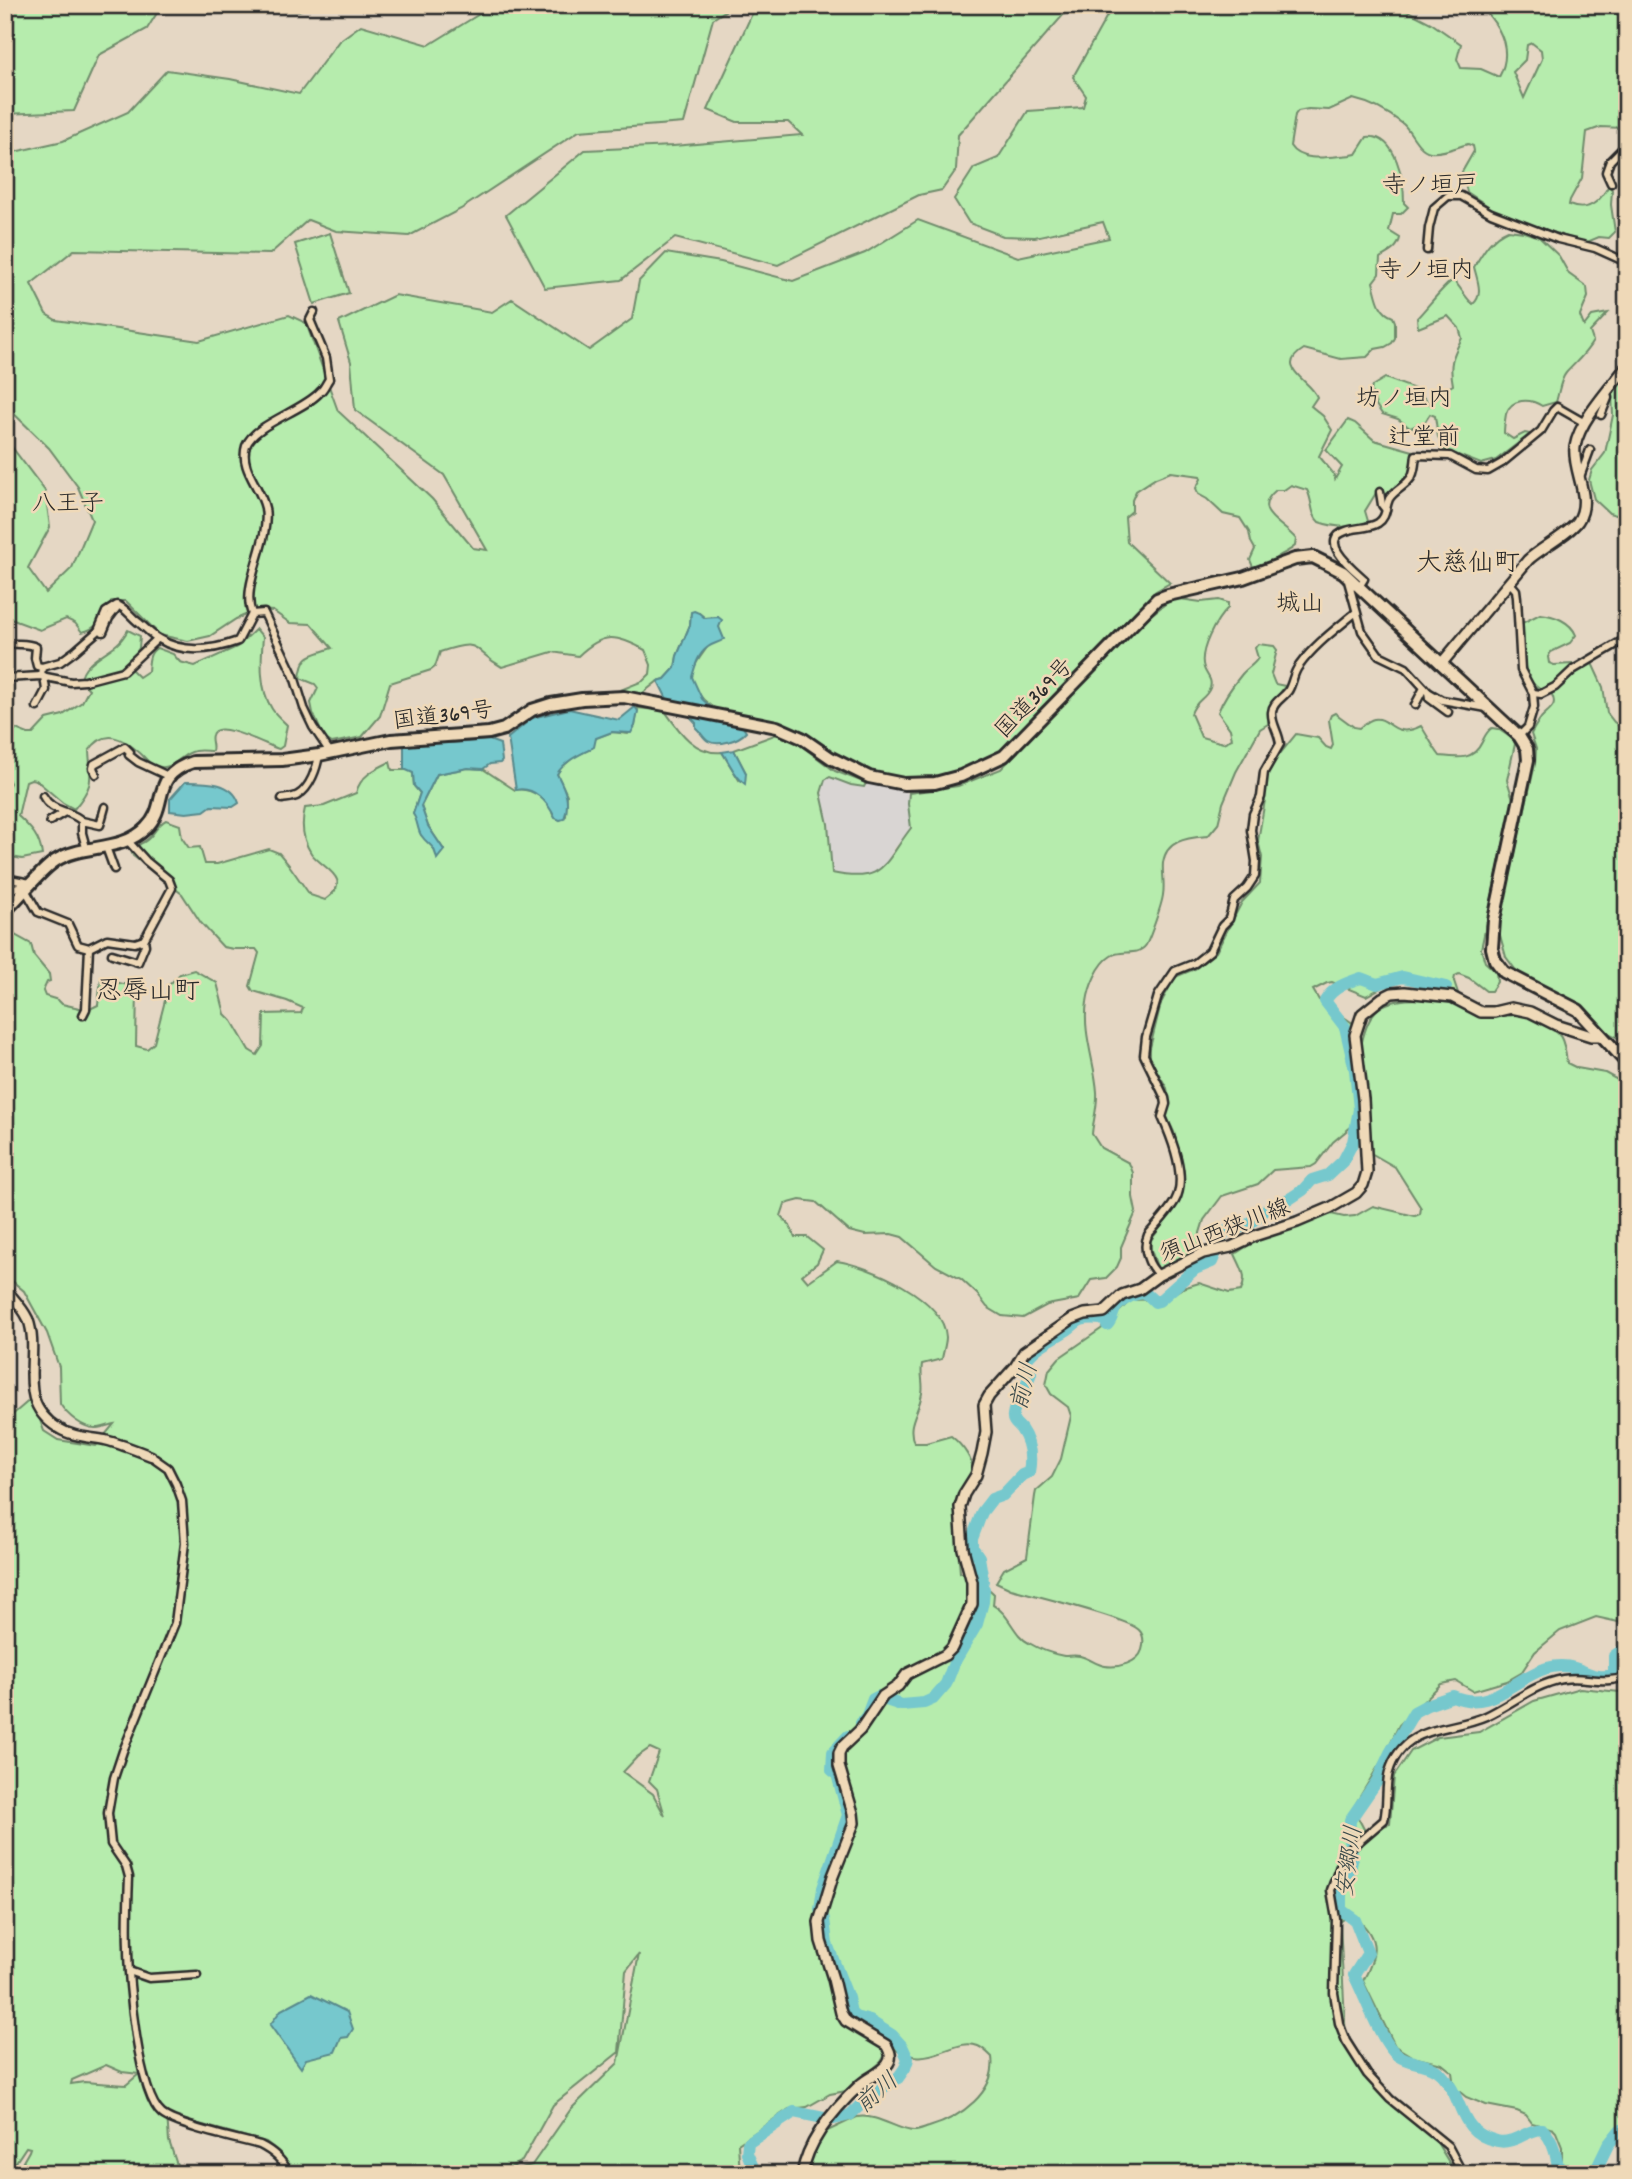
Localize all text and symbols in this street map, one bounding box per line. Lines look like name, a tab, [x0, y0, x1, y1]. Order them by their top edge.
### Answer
district label: 寺ノ垣戸	[1382, 170, 1478, 204]
district label: 寺ノ垣内	[1378, 255, 1474, 289]
district label: 坊ノ垣内	[1356, 383, 1452, 417]
district label: 辻堂前	[1388, 422, 1460, 456]
district label: 八王子	[32, 488, 104, 522]
district label: 大慈仙町	[1416, 546, 1520, 583]
district label: 城山	[1276, 588, 1324, 622]
street label: 国道369号	[989, 652, 1082, 747]
street label: 国道369号	[391, 695, 496, 740]
district label: 忍辱山町	[96, 974, 200, 1011]
street label: 須山西狭川線	[1155, 1192, 1296, 1272]
water label: 前川	[1004, 1359, 1048, 1414]
water label: 安郷川	[1329, 1823, 1373, 1899]
water label: 前川	[849, 2066, 907, 2123]

